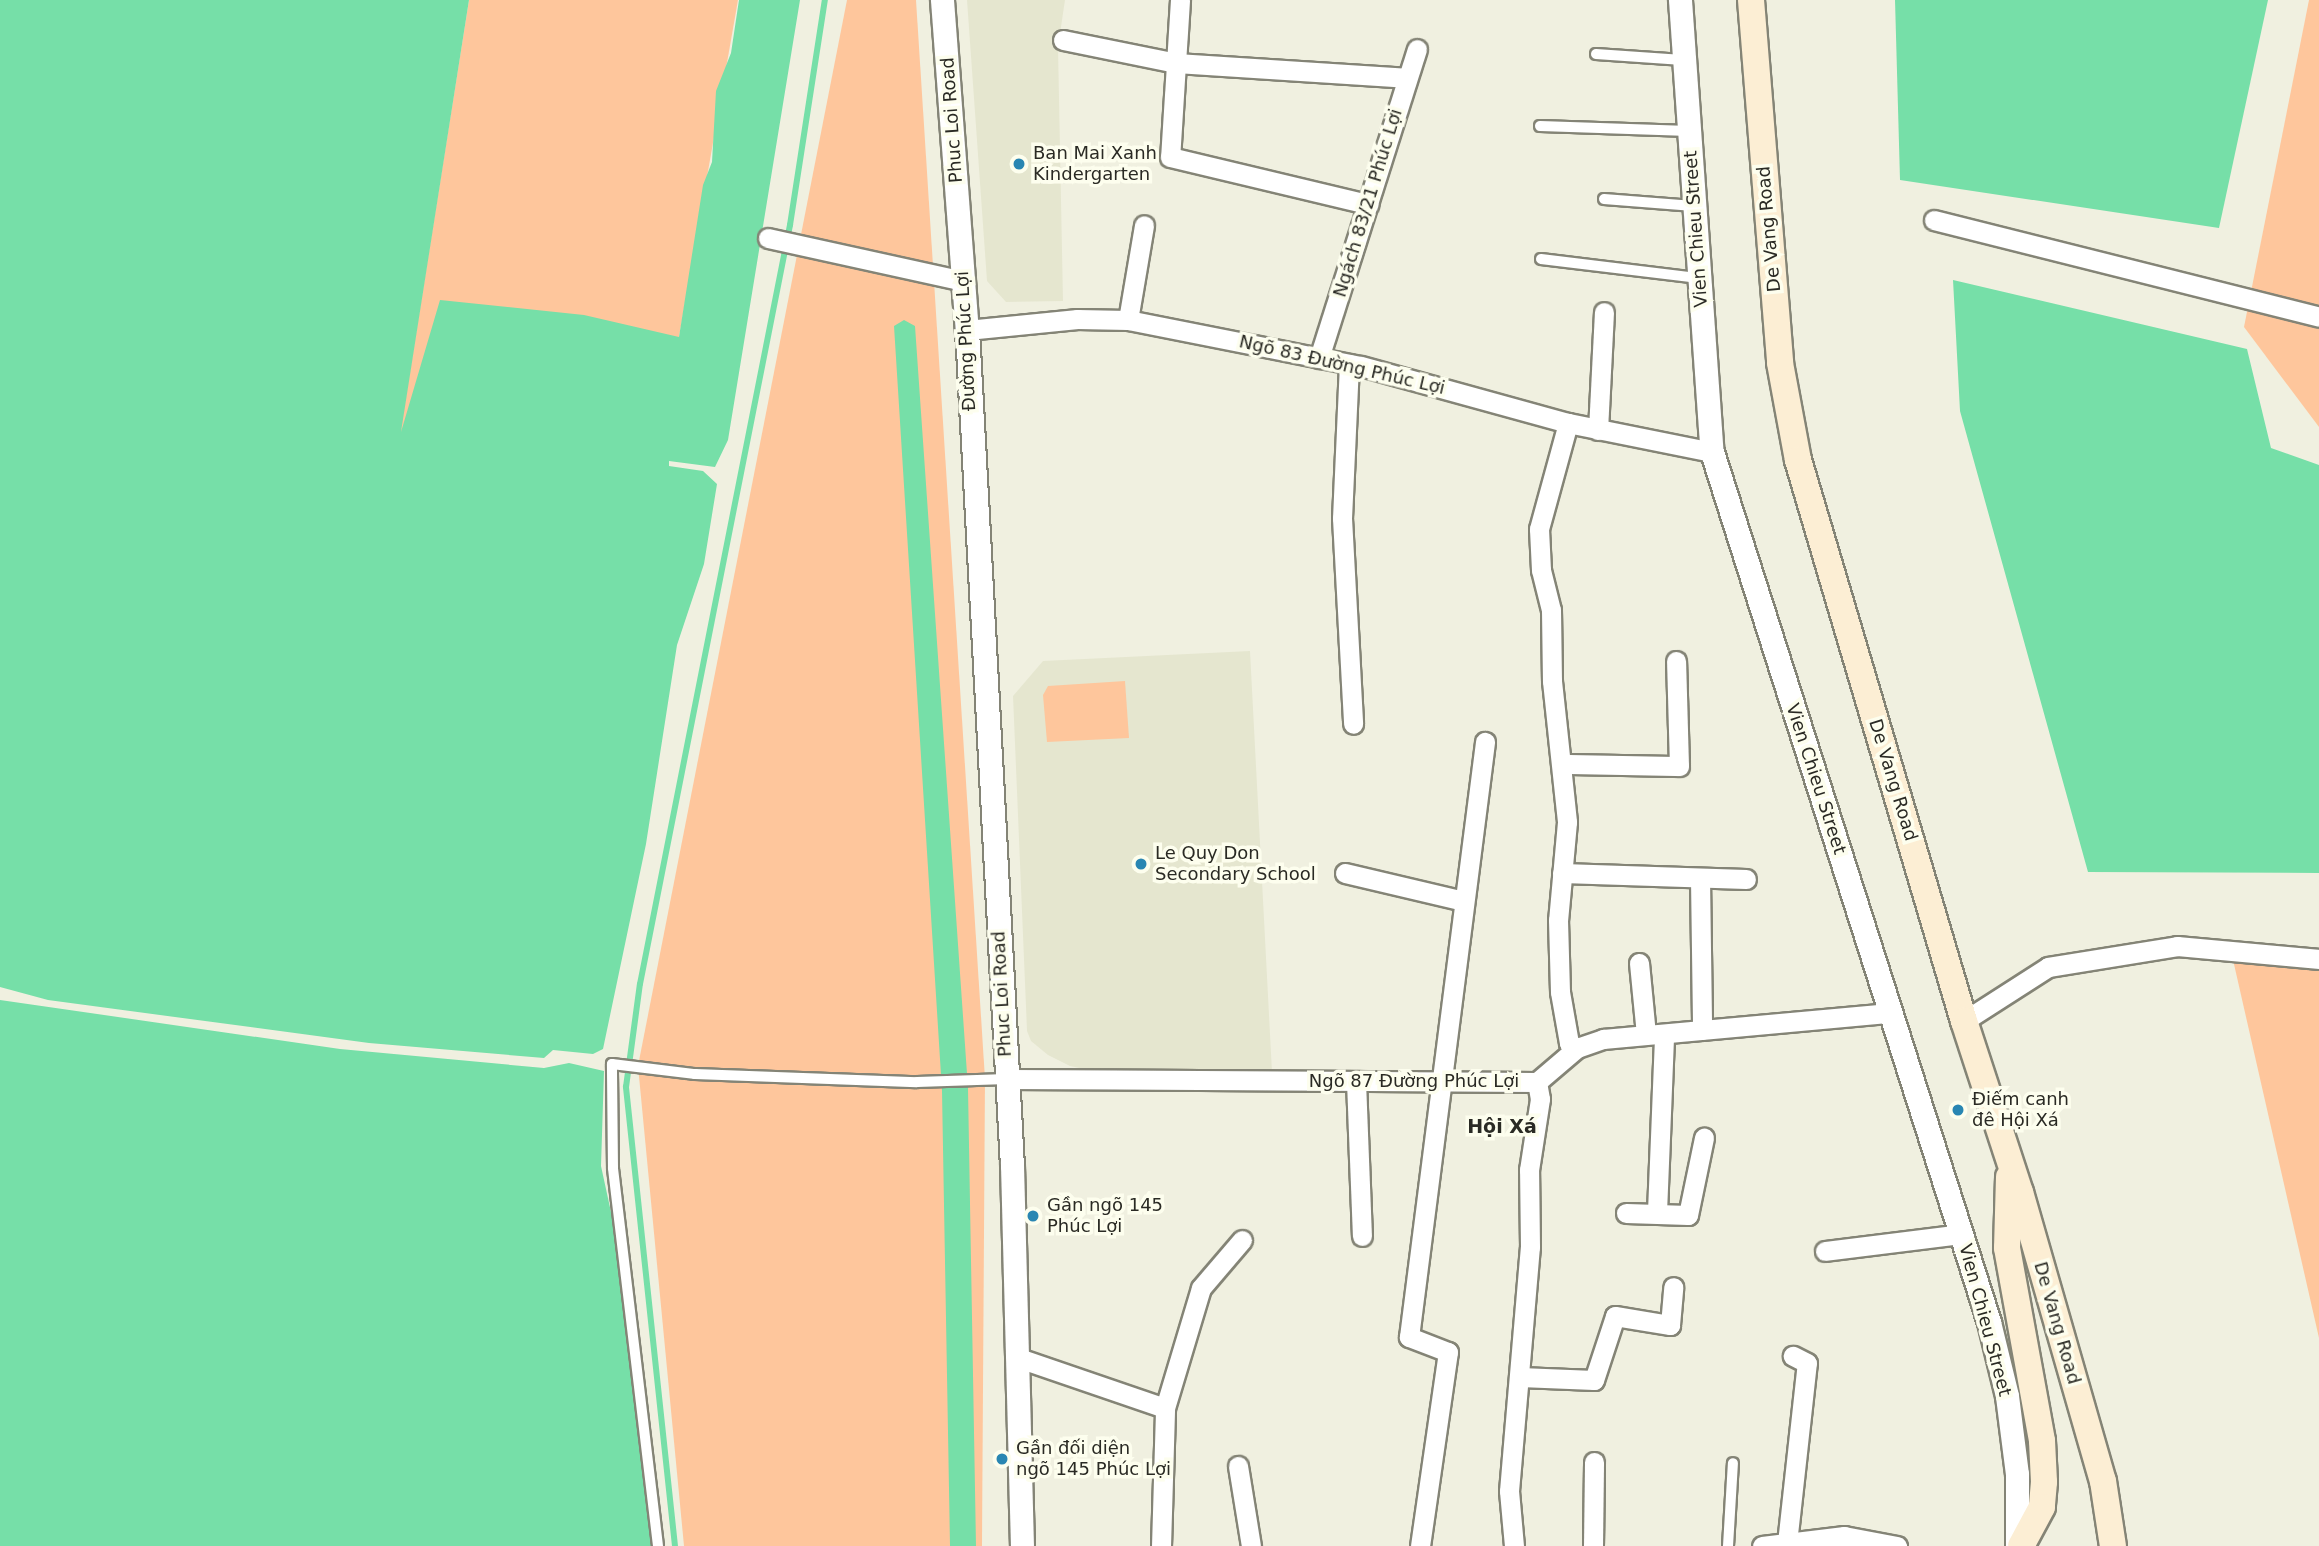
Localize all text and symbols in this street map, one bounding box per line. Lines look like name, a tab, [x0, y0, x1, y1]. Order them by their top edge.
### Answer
street label: Phuc Loi Road	[937, 56, 967, 184]
street label: Ngách 83/21 Phúc Lợi	[1329, 106, 1407, 300]
place label: Ban Mai Xanh Kindergarten	[1033, 143, 1157, 186]
street label: Vien Chieu Street	[1680, 150, 1712, 308]
marker: Ban Mai Xanh Kindergarten	[1011, 156, 1027, 172]
street label: De Vang Road	[1753, 165, 1785, 293]
street label: Đường Phúc Lợi	[952, 270, 980, 412]
street label: Ngõ 83 Đường Phúc Lợi	[1237, 331, 1447, 399]
street label: Vien Chieu Street	[1781, 701, 1851, 857]
street label: De Vang Road	[1864, 716, 1922, 844]
place label: Le Quy Don Secondary School	[1155, 843, 1316, 886]
marker: Le Quy Don Secondary School	[1133, 856, 1149, 872]
street label: Phuc Loi Road	[988, 931, 1016, 1057]
street label: Ngõ 87 Đường Phúc Lợi	[1309, 1070, 1519, 1092]
place label: Điếm canh đê Hội Xá	[1972, 1089, 2069, 1132]
marker: Điếm canh đê Hội Xá	[1950, 1102, 1966, 1118]
district label: Hội Xá	[1467, 1116, 1537, 1138]
place label: Gần ngõ 145 Phúc Lợi	[1047, 1195, 1163, 1238]
marker: Gần ngõ 145 Phúc Lợi	[1025, 1208, 1041, 1224]
street label: Vien Chieu Street	[1954, 1241, 2016, 1399]
street label: De Vang Road	[2029, 1259, 2085, 1387]
place label: Gần đối diện ngõ 145 Phúc Lợi	[1016, 1438, 1171, 1480]
marker: Gần đối diện ngõ 145 Phúc Lợi	[994, 1451, 1010, 1467]

